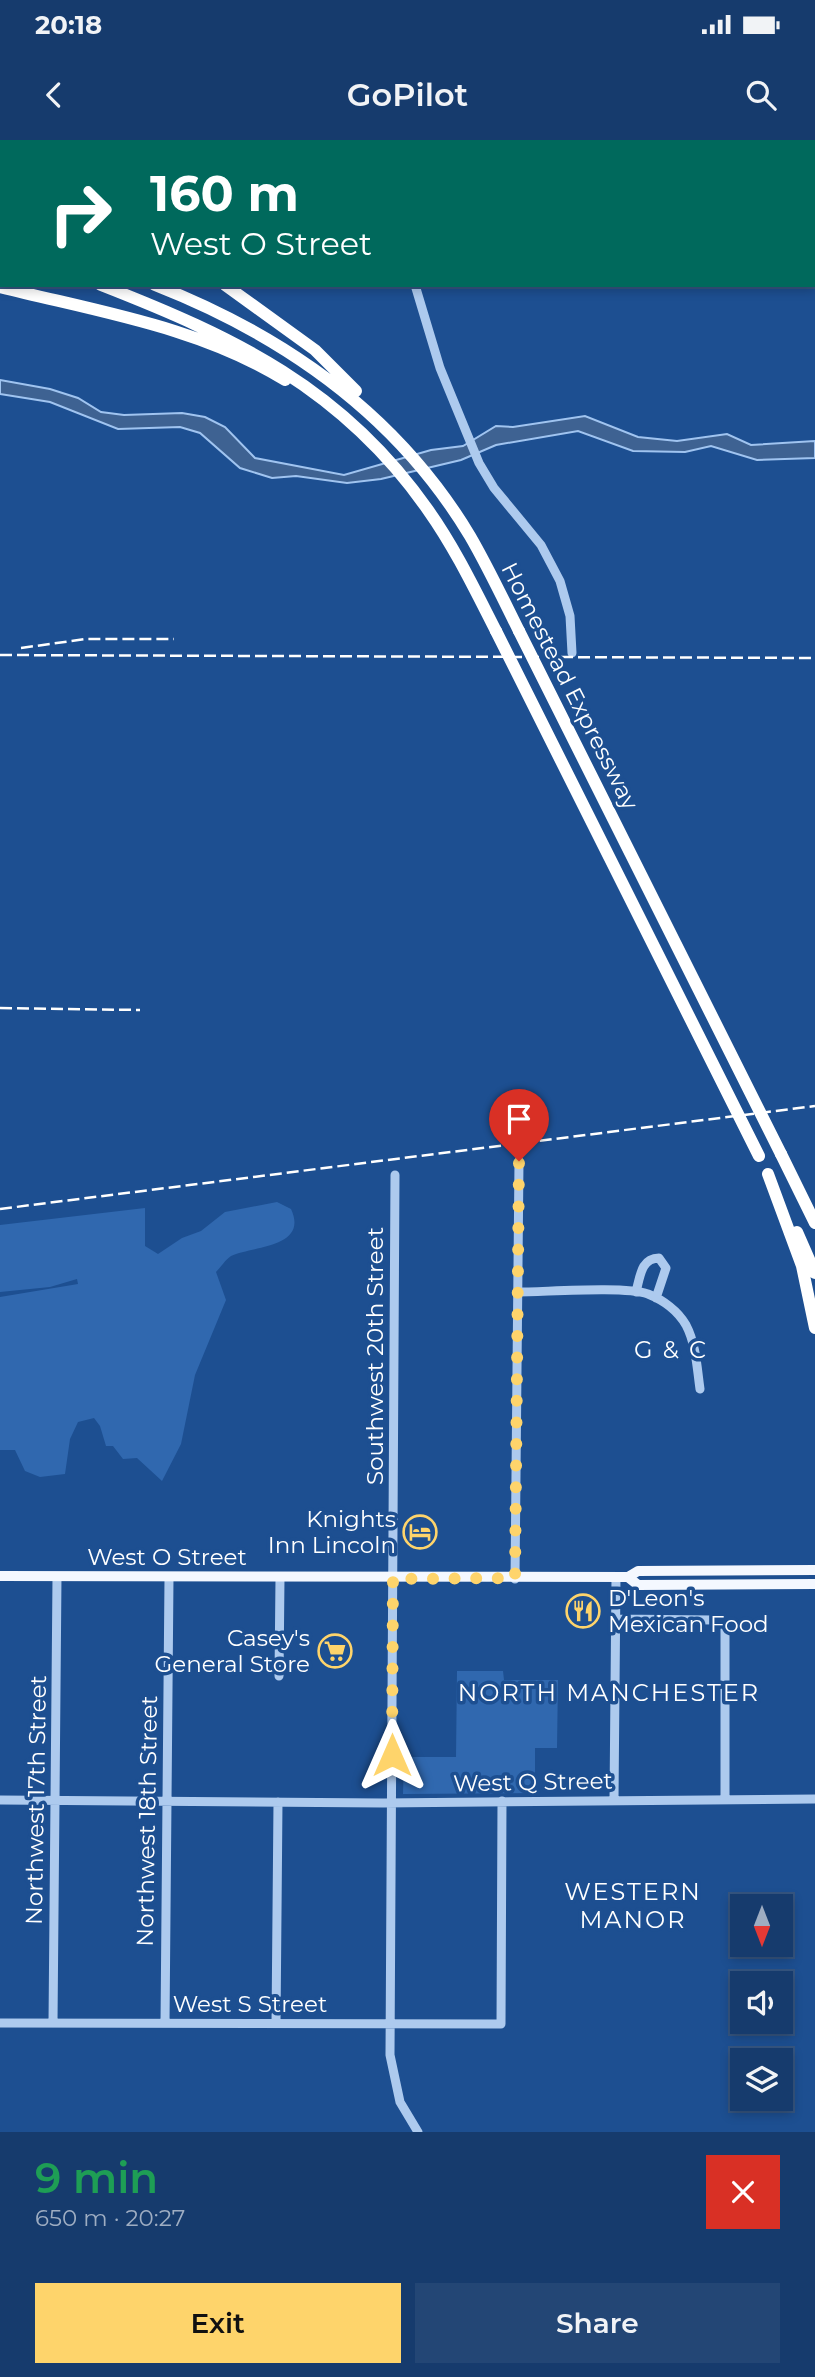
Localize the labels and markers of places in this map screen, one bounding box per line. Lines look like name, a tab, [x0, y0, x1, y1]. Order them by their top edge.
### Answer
pin	[489, 1089, 549, 1161]
place label: Knights Inn Lincoln	[268, 1505, 396, 1559]
hotel icon: Knights Inn Lincoln	[401, 1513, 439, 1551]
place label: D'Leon's Mexican Food	[608, 1584, 769, 1638]
restaurant icon: D'Leon's Mexican Food	[564, 1592, 602, 1630]
place label: Casey's General Store	[155, 1624, 310, 1678]
supermarket icon: Casey's General Store	[316, 1632, 354, 1670]

